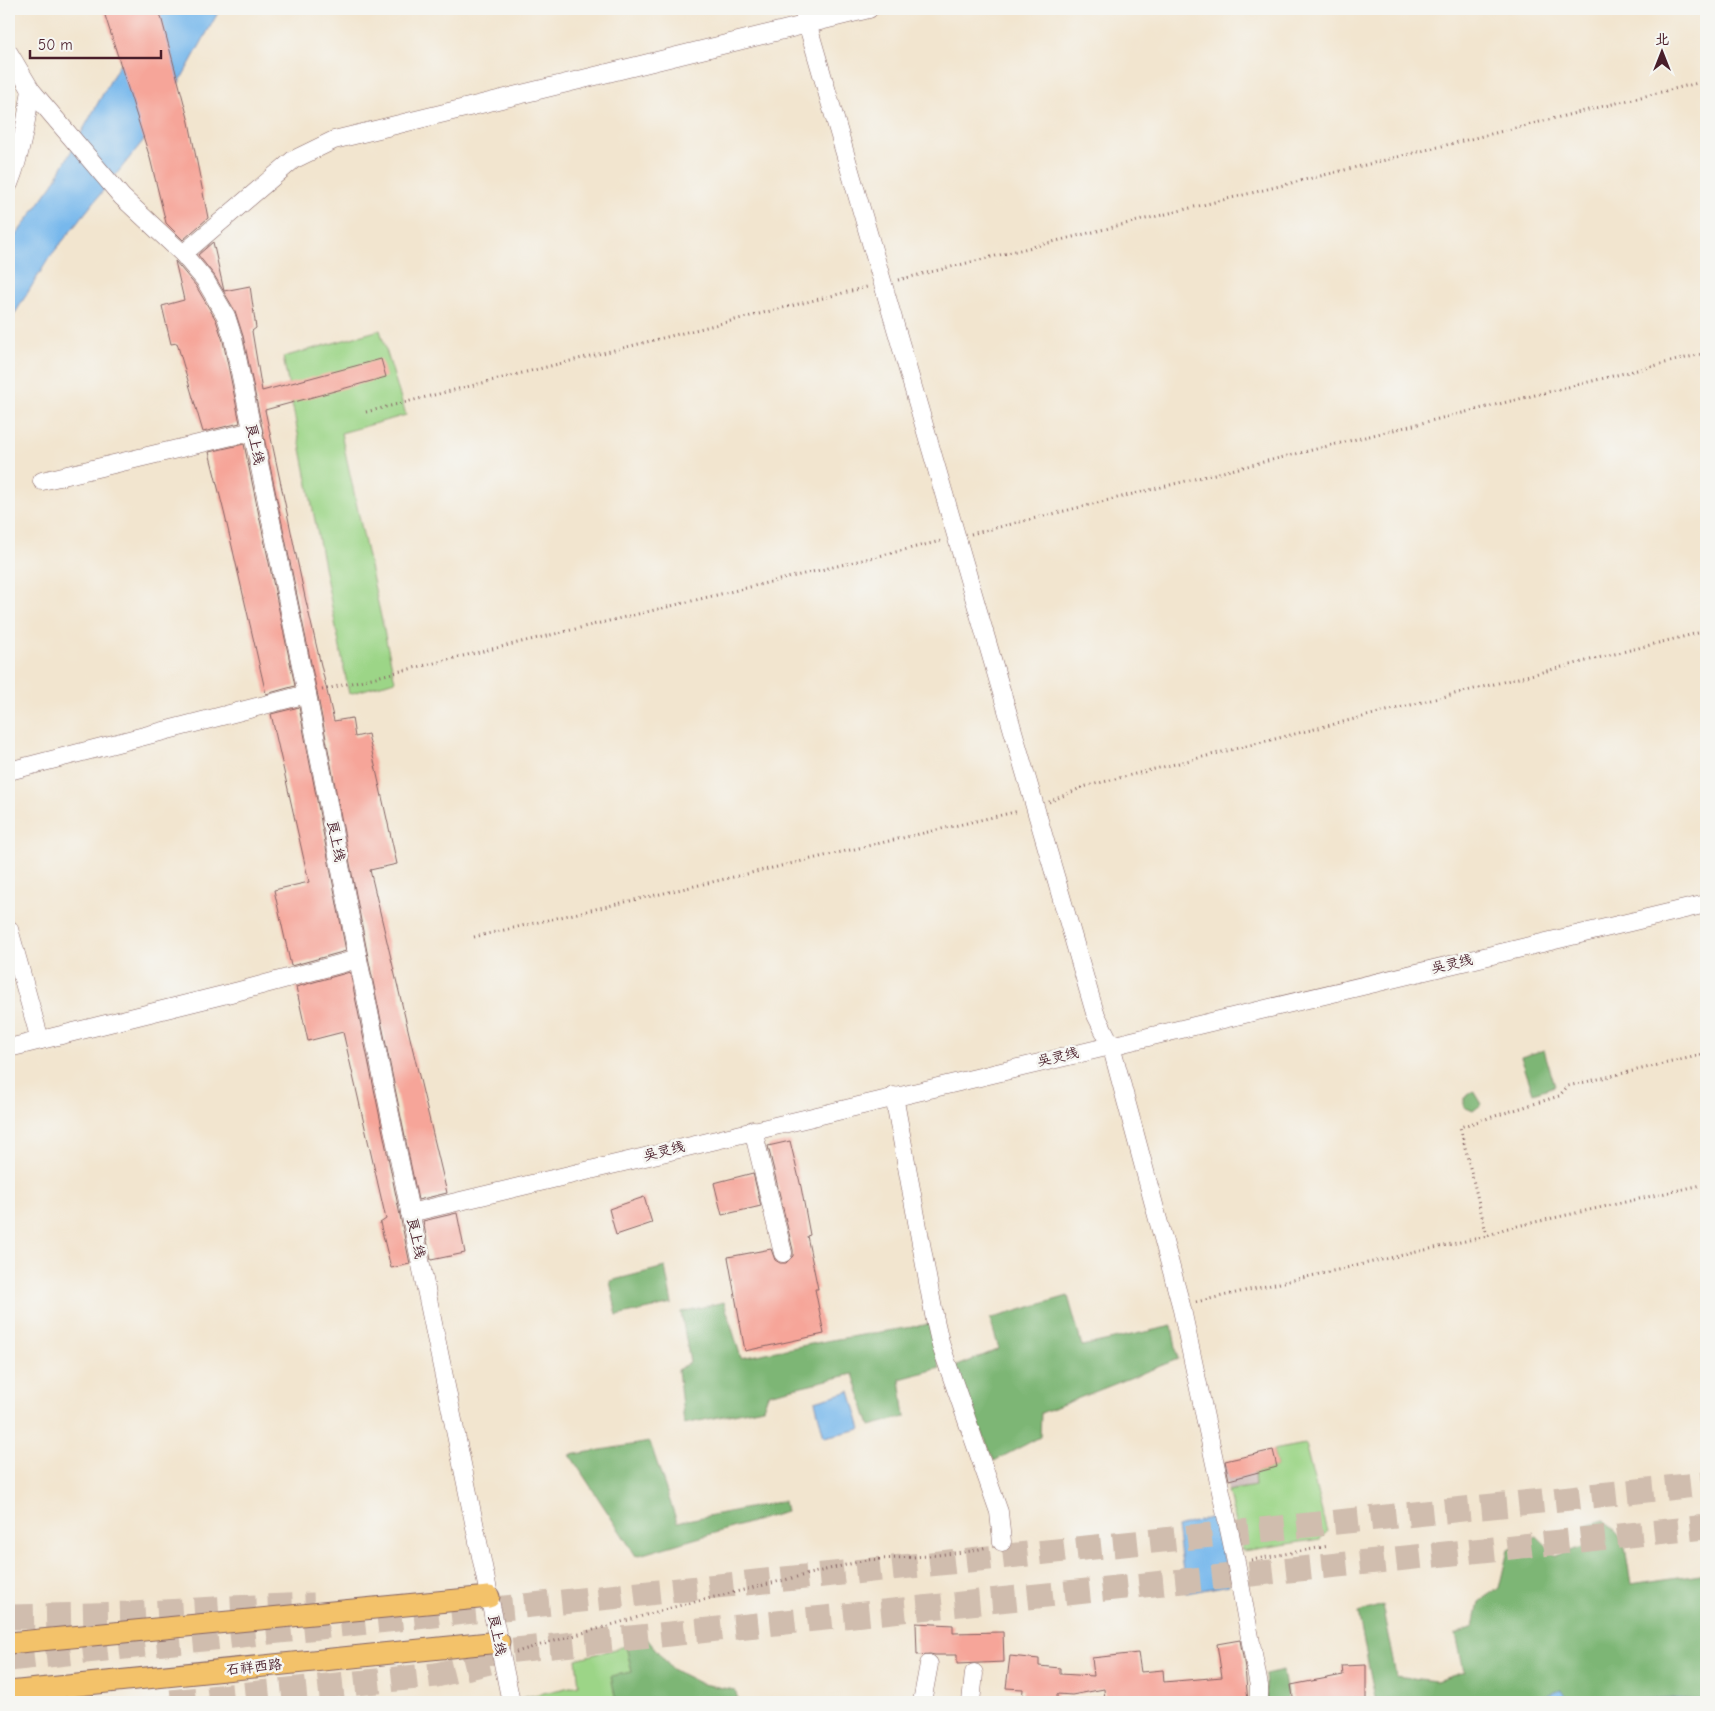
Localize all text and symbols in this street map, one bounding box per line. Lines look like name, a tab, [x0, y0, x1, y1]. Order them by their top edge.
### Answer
scale bar	[30, 28, 161, 60]
north arrow	[1638, 28, 1688, 78]
text: 北	[1655, 31, 1669, 48]
text: 50 m	[38, 36, 73, 54]
street label: 良上线	[242, 422, 268, 466]
street label: 良上线	[324, 819, 348, 863]
street label: 吴灵线	[1430, 951, 1474, 977]
street label: 吴灵线	[1036, 1044, 1080, 1070]
street label: 吴灵线	[642, 1138, 686, 1164]
street label: 良上线	[403, 1216, 429, 1260]
street label: 良上线	[485, 1613, 509, 1657]
street label: 石祥西路	[225, 1656, 283, 1678]

